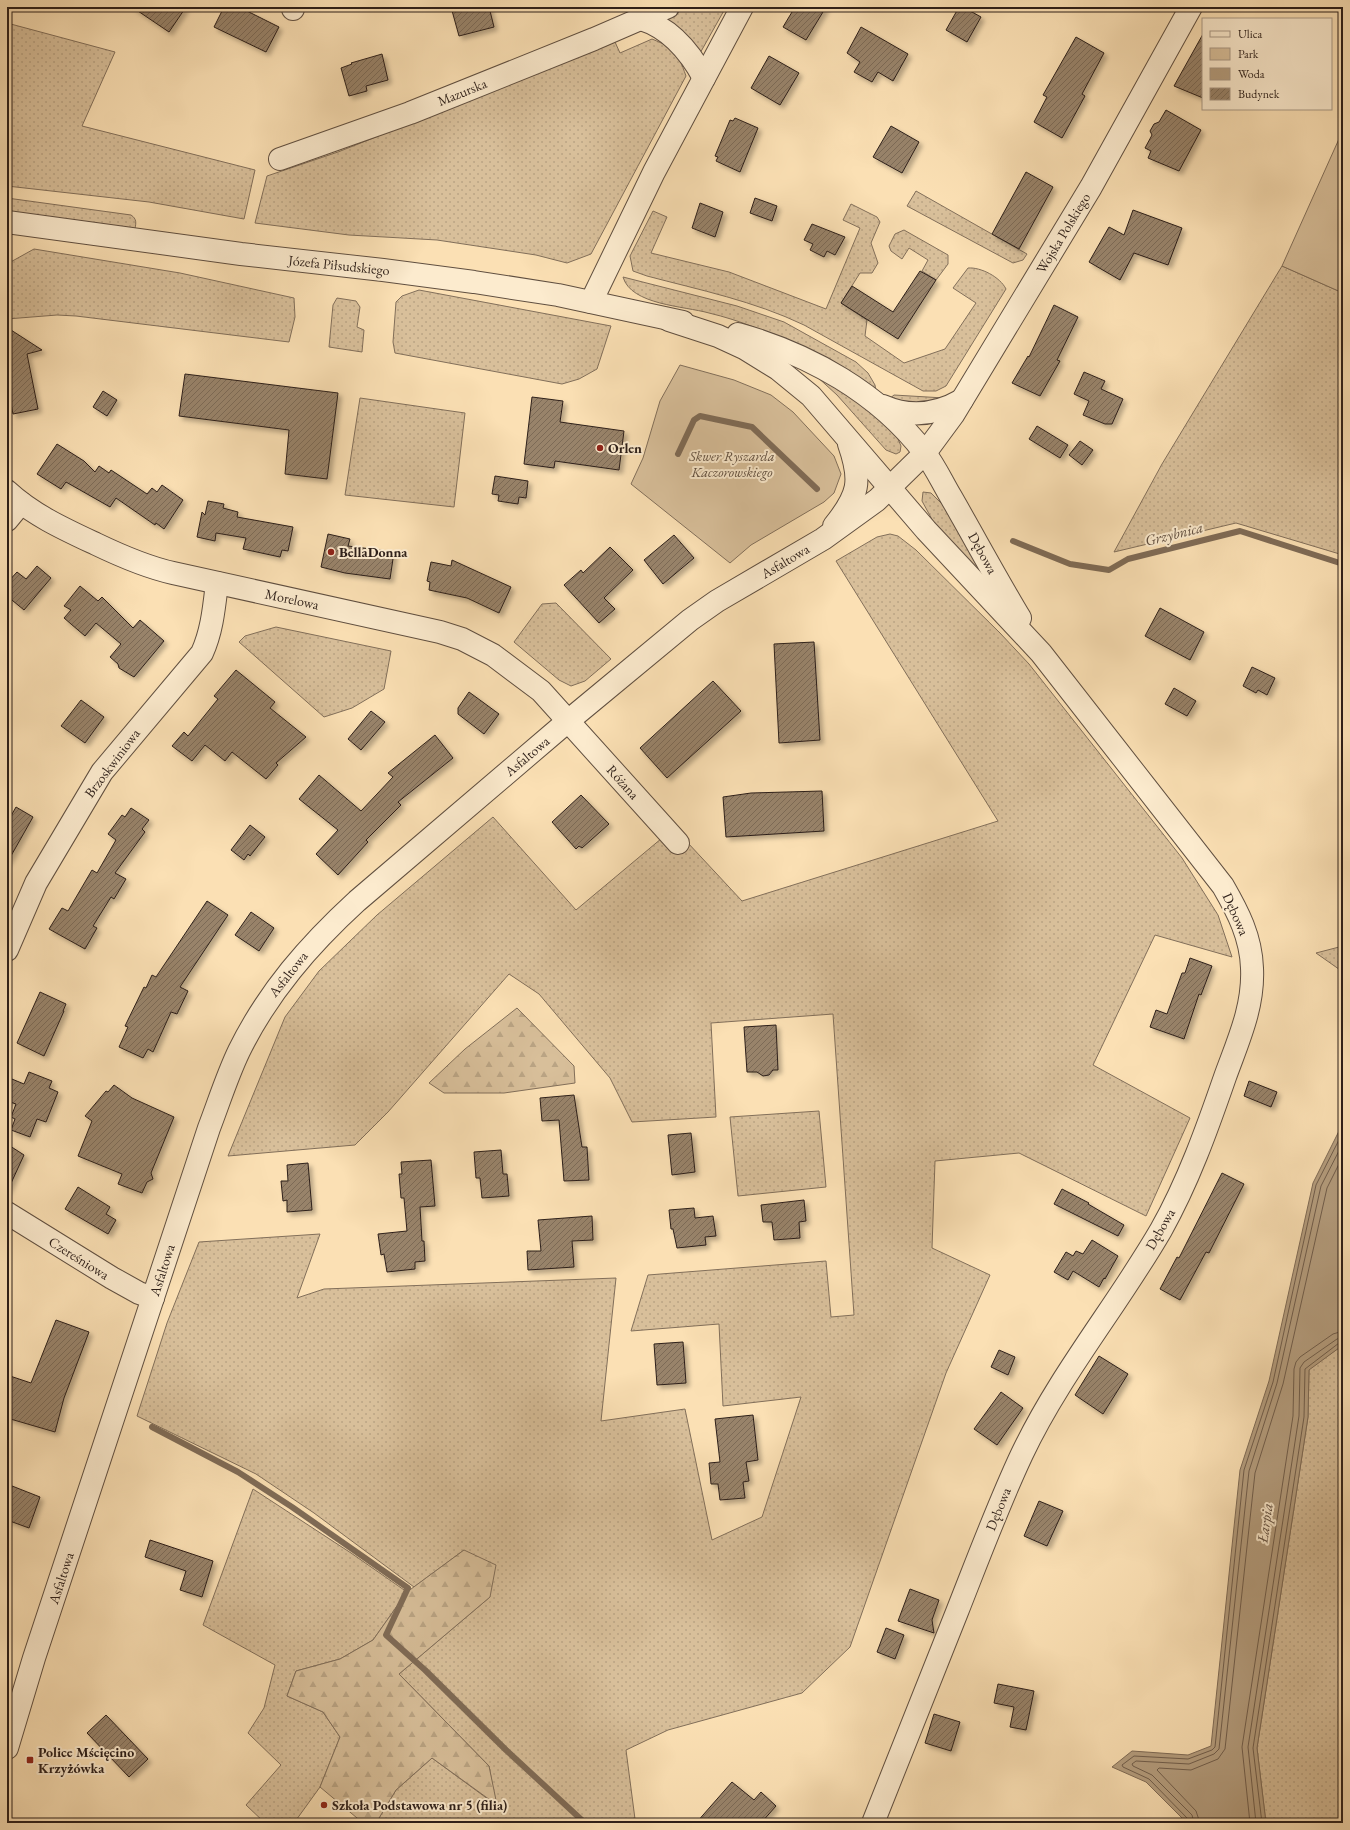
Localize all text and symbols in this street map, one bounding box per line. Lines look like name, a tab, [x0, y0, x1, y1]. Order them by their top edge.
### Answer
legend	[1202, 18, 1332, 110]
text: Ulica	[1238, 26, 1262, 42]
text: Park	[1238, 46, 1259, 62]
text: Woda	[1238, 66, 1265, 82]
street label: Mazurska	[435, 74, 490, 110]
text: Budynek	[1238, 86, 1280, 102]
street label: Wojska Polskiego	[1032, 189, 1094, 277]
street label: Józefa Piłsudskiego	[286, 251, 391, 279]
place label: Orlen	[608, 439, 642, 457]
marker: Orlen	[595, 443, 605, 453]
park label: Skwer Ryszarda Kaczorowskiego	[688, 447, 775, 481]
water label: Grzybnica	[1143, 517, 1205, 550]
street label: Dębowa	[964, 529, 1002, 577]
street label: Asfaltowa	[757, 539, 813, 583]
place label: BellaDonna	[339, 543, 408, 561]
marker: BellaDonna	[326, 547, 336, 557]
street label: Morelowa	[263, 585, 321, 614]
street label: Brzoskwiniowa	[80, 725, 144, 801]
street label: Asfaltowa	[500, 732, 554, 781]
street label: Różana	[603, 761, 644, 803]
street label: Dębowa	[1219, 890, 1254, 939]
street label: Asfaltowa	[264, 947, 312, 1001]
street label: Dębowa	[1141, 1205, 1179, 1253]
street label: Czereśniowa	[45, 1232, 113, 1284]
street label: Asfaltowa	[145, 1241, 179, 1299]
street label: Dębowa	[981, 1484, 1015, 1533]
water label: Łarpia	[1252, 1502, 1277, 1545]
street label: Asfaltowa	[44, 1549, 78, 1607]
place label: Police Mścięcino Krzyżówka	[38, 1743, 134, 1777]
marker: Police Mścięcino Krzyżówka	[25, 1755, 35, 1765]
place label: Szkoła Podstawowa nr 5 (filia)	[332, 1796, 507, 1814]
marker: Szkoła Podstawowa nr 5 (filia)	[319, 1800, 329, 1810]

